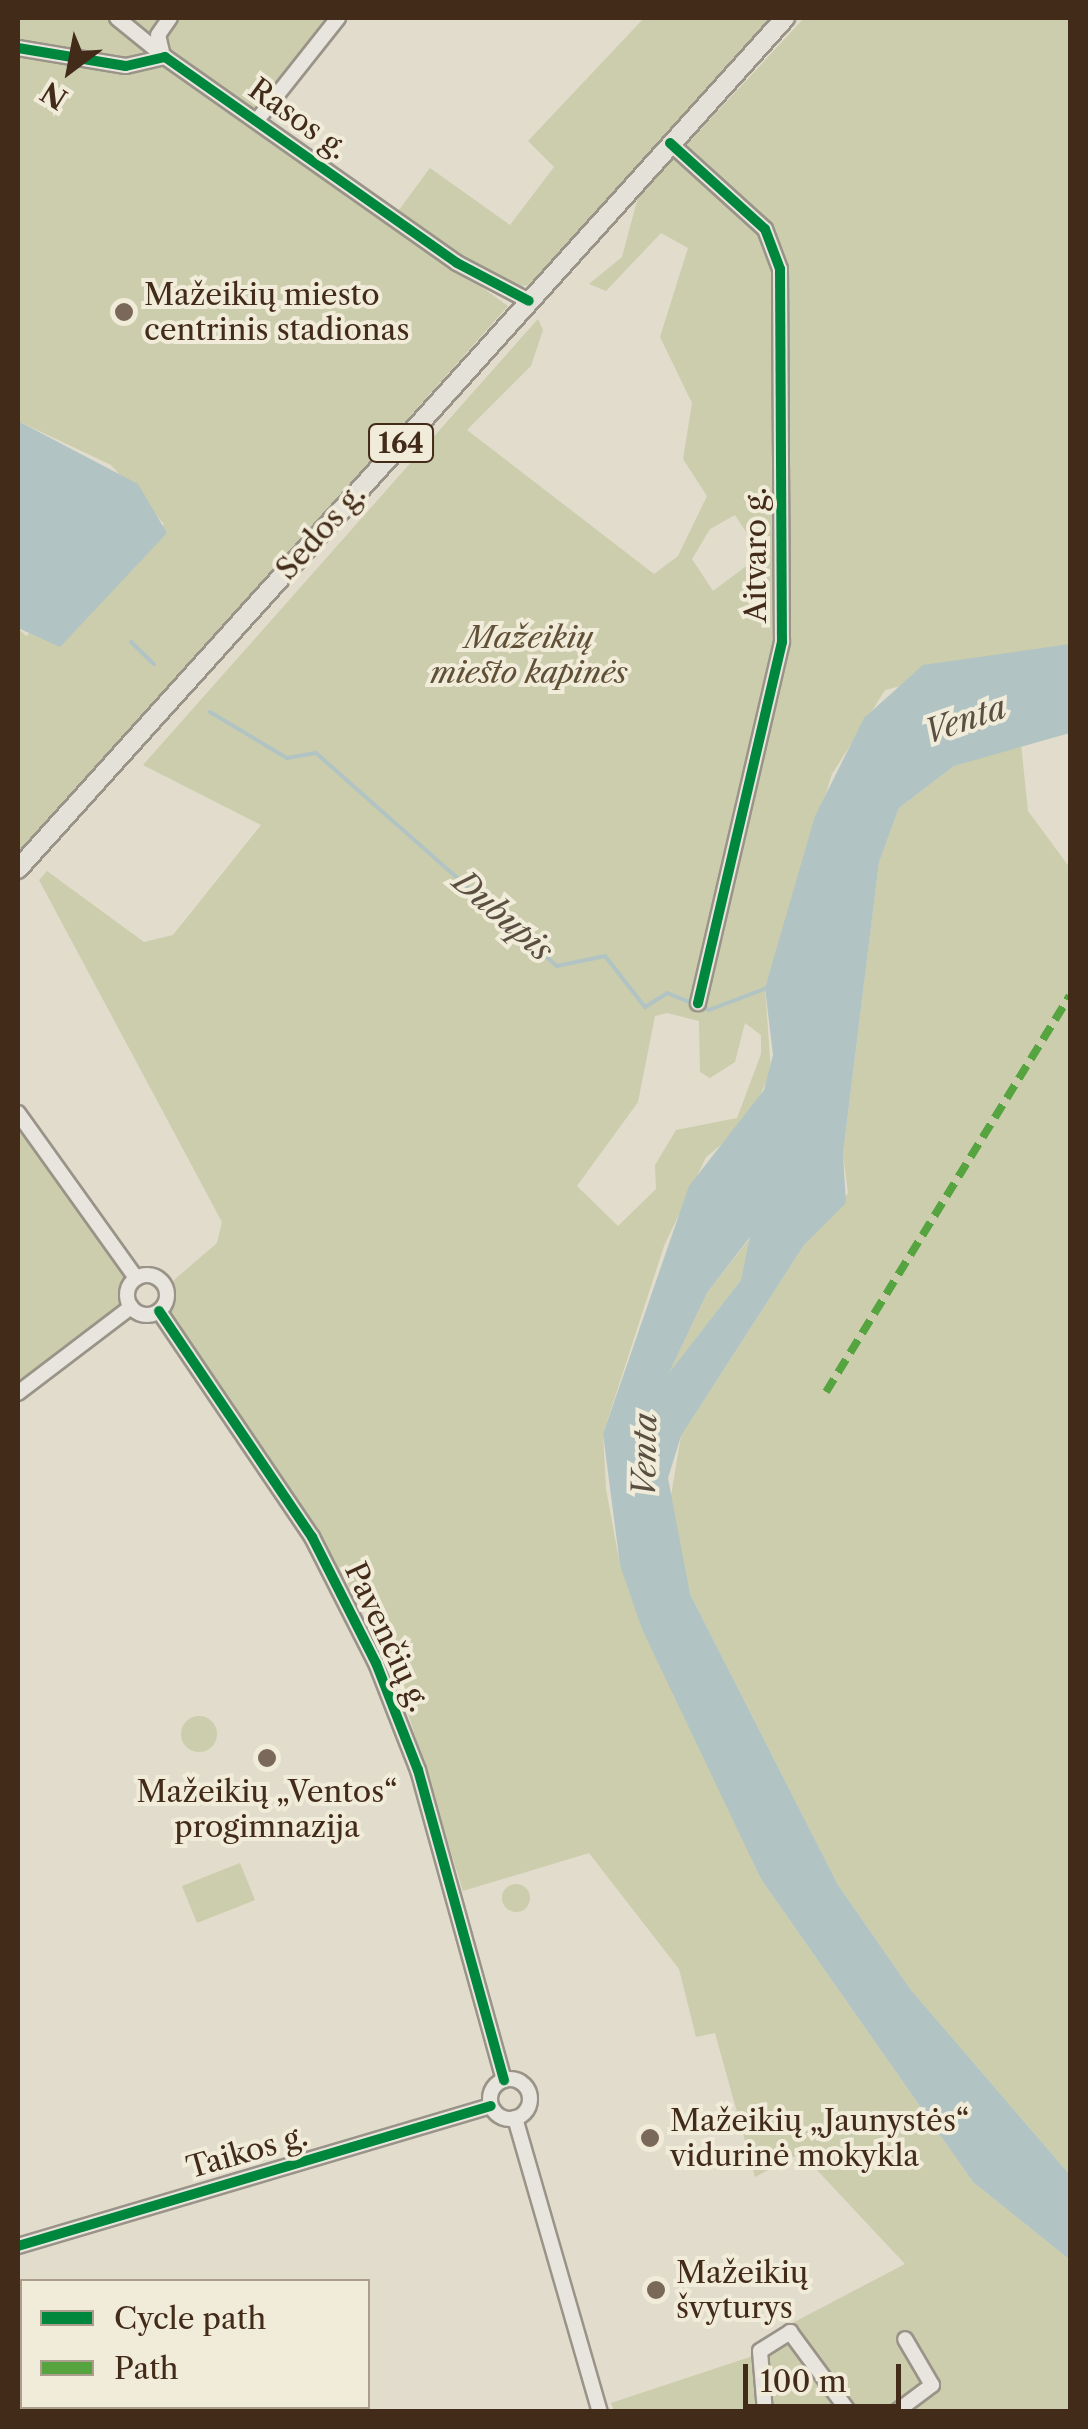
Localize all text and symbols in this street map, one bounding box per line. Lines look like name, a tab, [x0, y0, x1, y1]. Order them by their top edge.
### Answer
north arrow	[20, 20, 120, 120]
street label: Rasos g.	[241, 71, 355, 167]
text: N	[35, 75, 73, 116]
place label: Mažeikių miesto centrinis stadionas	[144, 277, 409, 348]
marker: Mažeikių miesto centrinis stadionas	[113, 301, 135, 323]
road number: 164	[366, 420, 436, 466]
street label: Sedos g.	[269, 477, 373, 587]
street label: Aitvaro g.	[738, 487, 774, 623]
park label: Mažeikių miesto kapinės	[430, 620, 628, 690]
water label: Venta	[919, 688, 1011, 752]
water label: Dubupis	[445, 862, 561, 970]
water label: Venta	[625, 1412, 665, 1498]
street label: Pavenčių g.	[337, 1557, 437, 1717]
marker: Mažeikių „Ventos“ progimnazija	[256, 1747, 278, 1769]
place label: Mažeikių „Ventos“ progimnazija	[137, 1774, 397, 1844]
place label: Mažeikių „Jaunystės“ vidurinė mokykla	[670, 2103, 969, 2174]
street label: Taikos g.	[183, 2118, 311, 2186]
marker: Mažeikių „Jaunystės“ vidurinė mokykla	[639, 2127, 661, 2149]
place label: Mažeikių švyturys	[676, 2255, 808, 2326]
legend	[20, 2279, 370, 2409]
marker: Mažeikių švyturys	[645, 2279, 667, 2301]
text: Cycle path	[114, 2300, 266, 2337]
scale bar	[748, 2344, 906, 2406]
text: Path	[114, 2350, 179, 2387]
text: 100 m	[760, 2363, 847, 2400]

